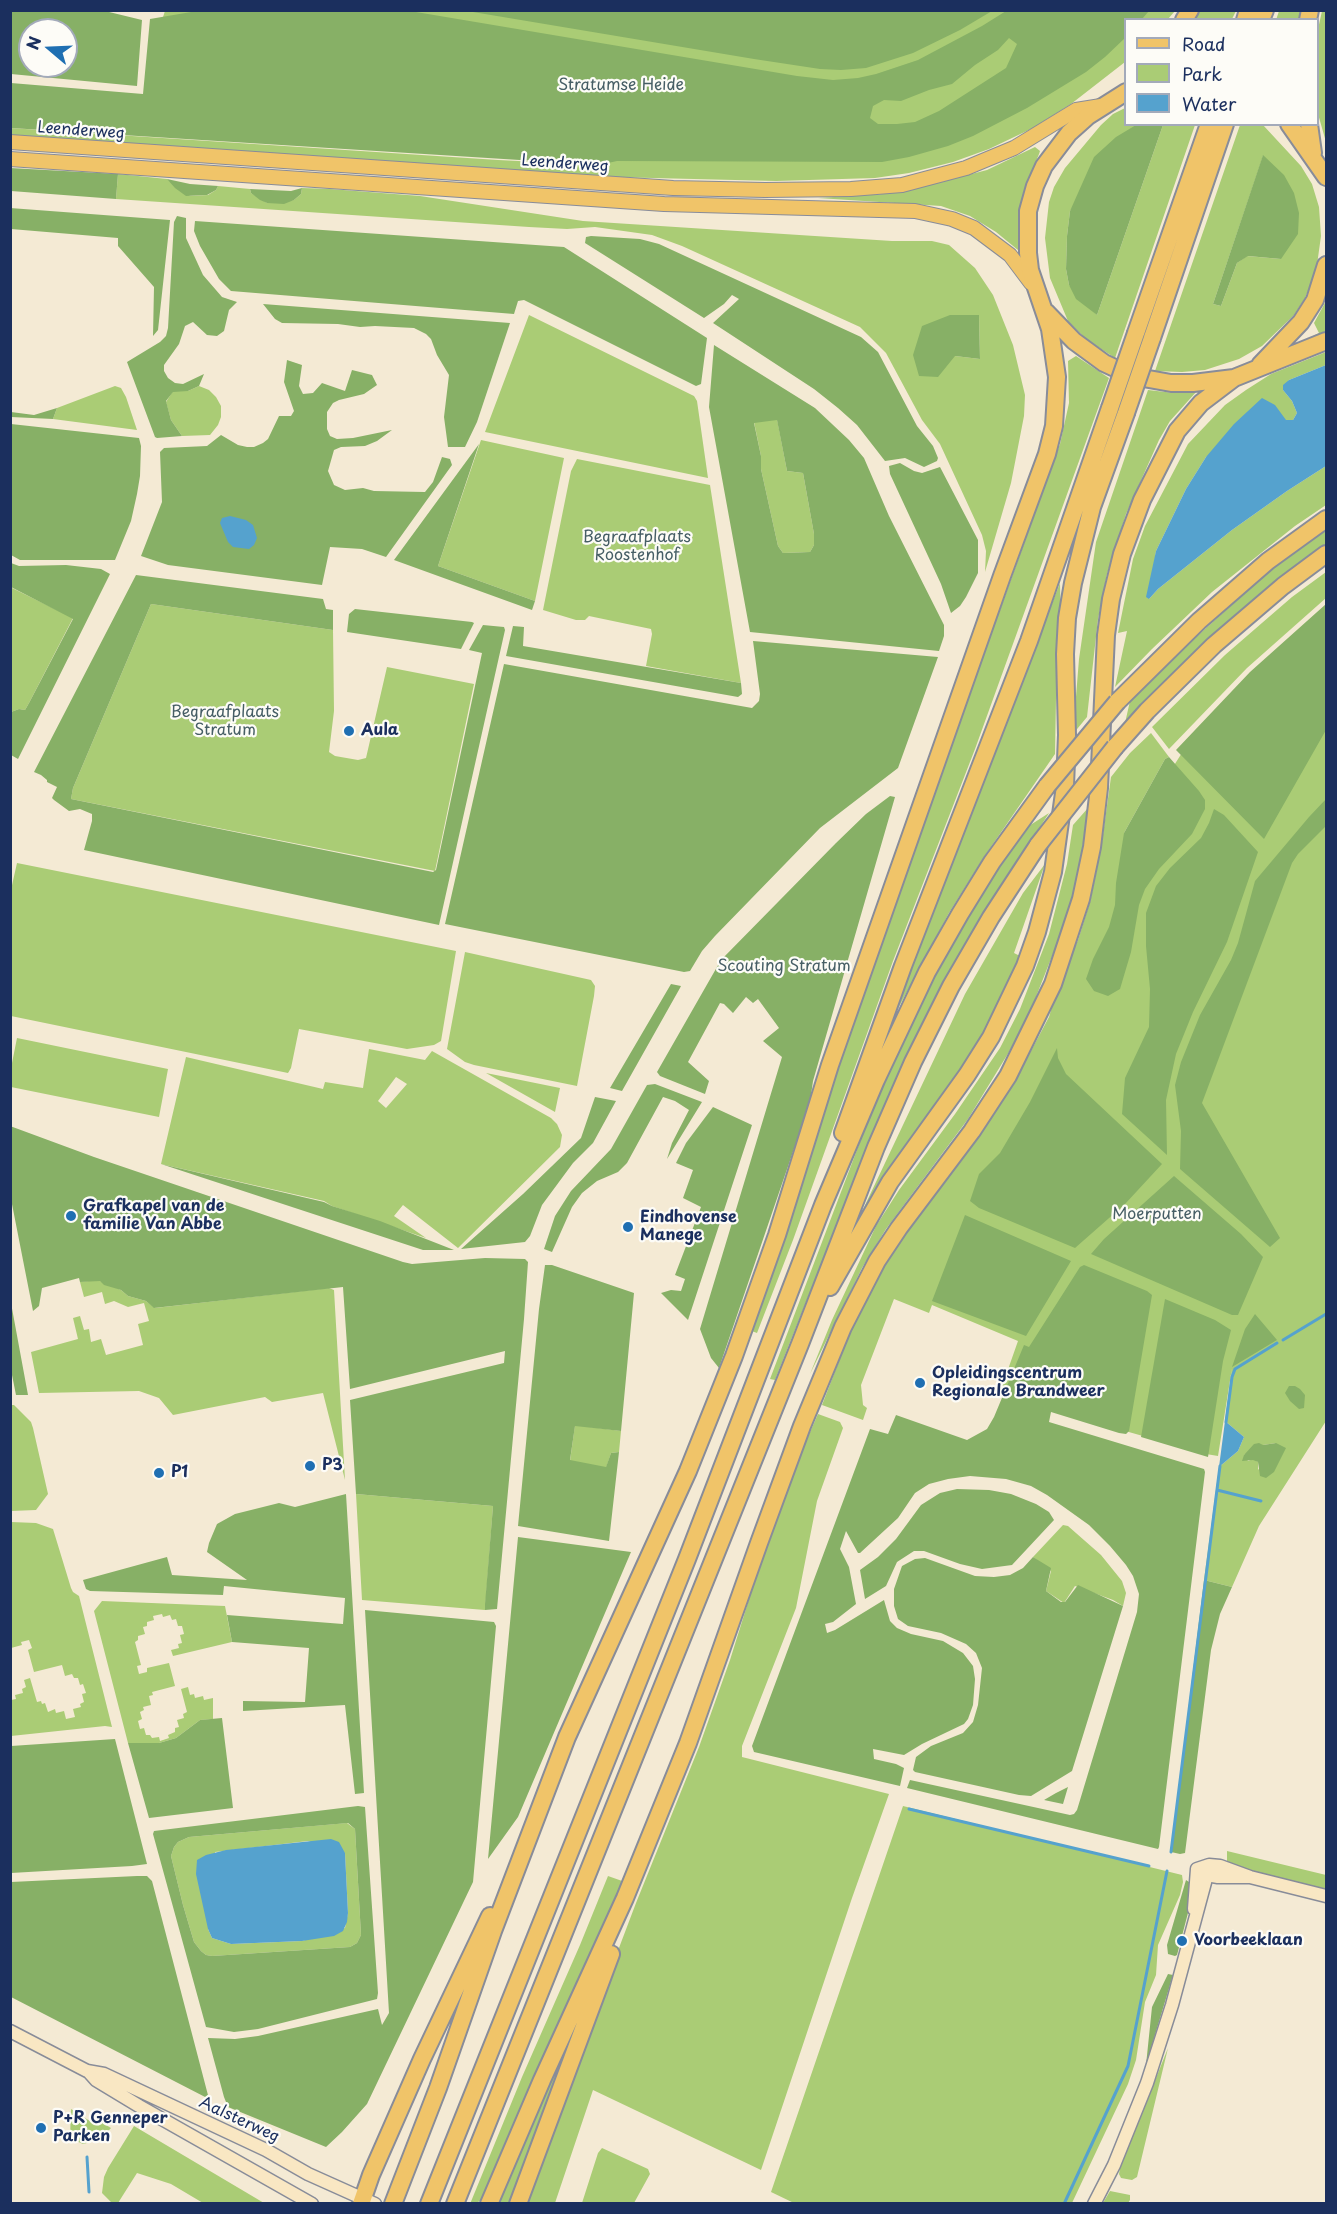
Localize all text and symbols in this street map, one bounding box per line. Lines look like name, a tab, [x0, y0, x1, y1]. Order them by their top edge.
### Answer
north arrow	[18, 18, 78, 78]
legend	[1124, 18, 1319, 126]
text: Road	[1182, 30, 1226, 57]
text: N	[19, 33, 46, 53]
text: Park	[1182, 60, 1222, 87]
park label: Stratumse Heide	[558, 76, 684, 96]
text: Water	[1182, 90, 1236, 117]
street label: Leenderweg	[37, 118, 125, 144]
street label: Leenderweg	[521, 151, 609, 177]
park label: Begraafplaats Roostenhof	[583, 528, 691, 566]
park label: Begraafplaats Stratum	[171, 703, 279, 741]
place label: Aula	[361, 721, 398, 741]
marker: Aula	[342, 724, 356, 738]
park label: Scouting Stratum	[717, 957, 851, 977]
place label: Grafkapel van de familie Van Abbe	[83, 1197, 224, 1235]
park label: Moerputten	[1112, 1205, 1202, 1225]
place label: Eindhovense Manege	[640, 1208, 737, 1246]
marker: Grafkapel van de familie Van Abbe	[64, 1209, 78, 1223]
marker: Eindhovense Manege	[621, 1220, 635, 1234]
place label: Opleidingscentrum Regionale Brandweer	[932, 1364, 1105, 1402]
marker: Opleidingscentrum Regionale Brandweer	[913, 1376, 927, 1390]
place label: P3	[322, 1456, 343, 1476]
marker: P3	[303, 1459, 317, 1473]
place label: P1	[171, 1463, 188, 1483]
marker: P1	[152, 1466, 166, 1480]
place label: Voorbeeklaan	[1194, 1931, 1303, 1951]
marker: Voorbeeklaan	[1175, 1934, 1189, 1948]
street label: Aalsterweg	[196, 2093, 282, 2147]
place label: P+R Genneper Parken	[53, 2109, 168, 2147]
marker: P+R Genneper Parken	[34, 2121, 48, 2135]

